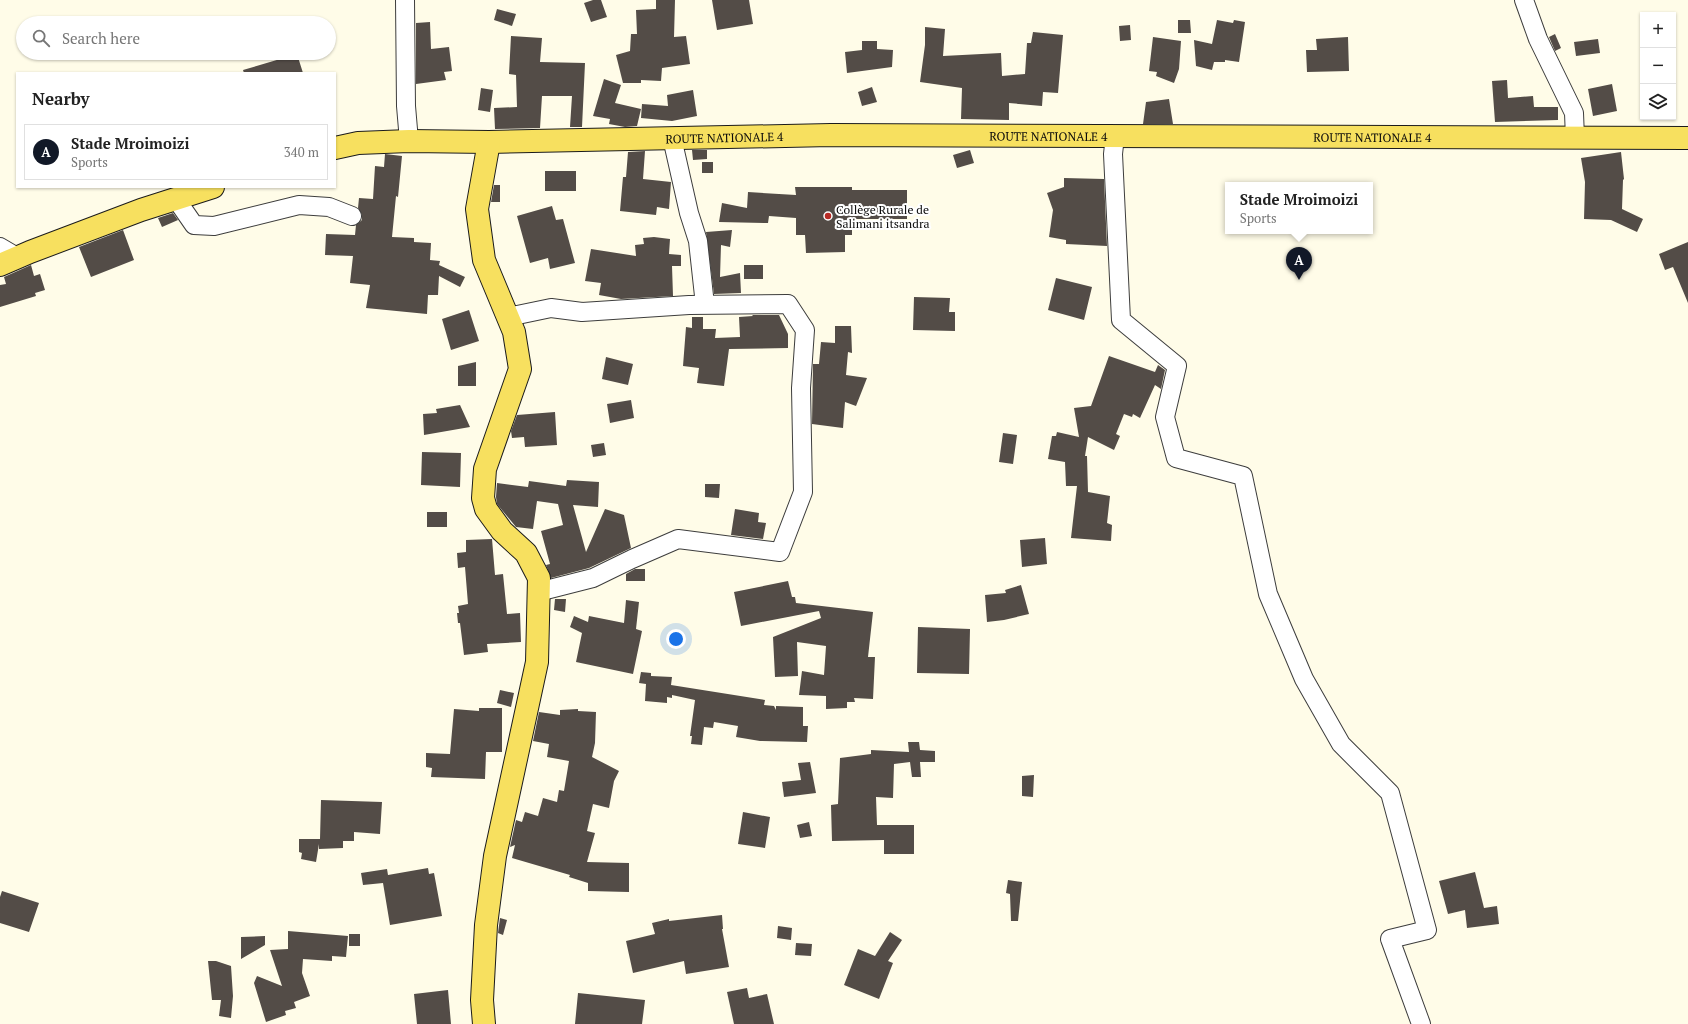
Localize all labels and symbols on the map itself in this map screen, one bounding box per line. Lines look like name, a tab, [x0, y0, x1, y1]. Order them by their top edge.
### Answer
street label: ROUTE NATIONALE 4	[665, 128, 784, 146]
street label: ROUTE NATIONALE 4	[989, 128, 1108, 143]
street label: ROUTE NATIONALE 4	[1313, 129, 1432, 145]
place label: Collège Rurale de Salimani itsandra	[836, 202, 930, 231]
marker: Collège Rurale de Salimani itsandra	[823, 211, 833, 221]
pin: A	[1286, 247, 1312, 280]
your location	[666, 629, 686, 649]

